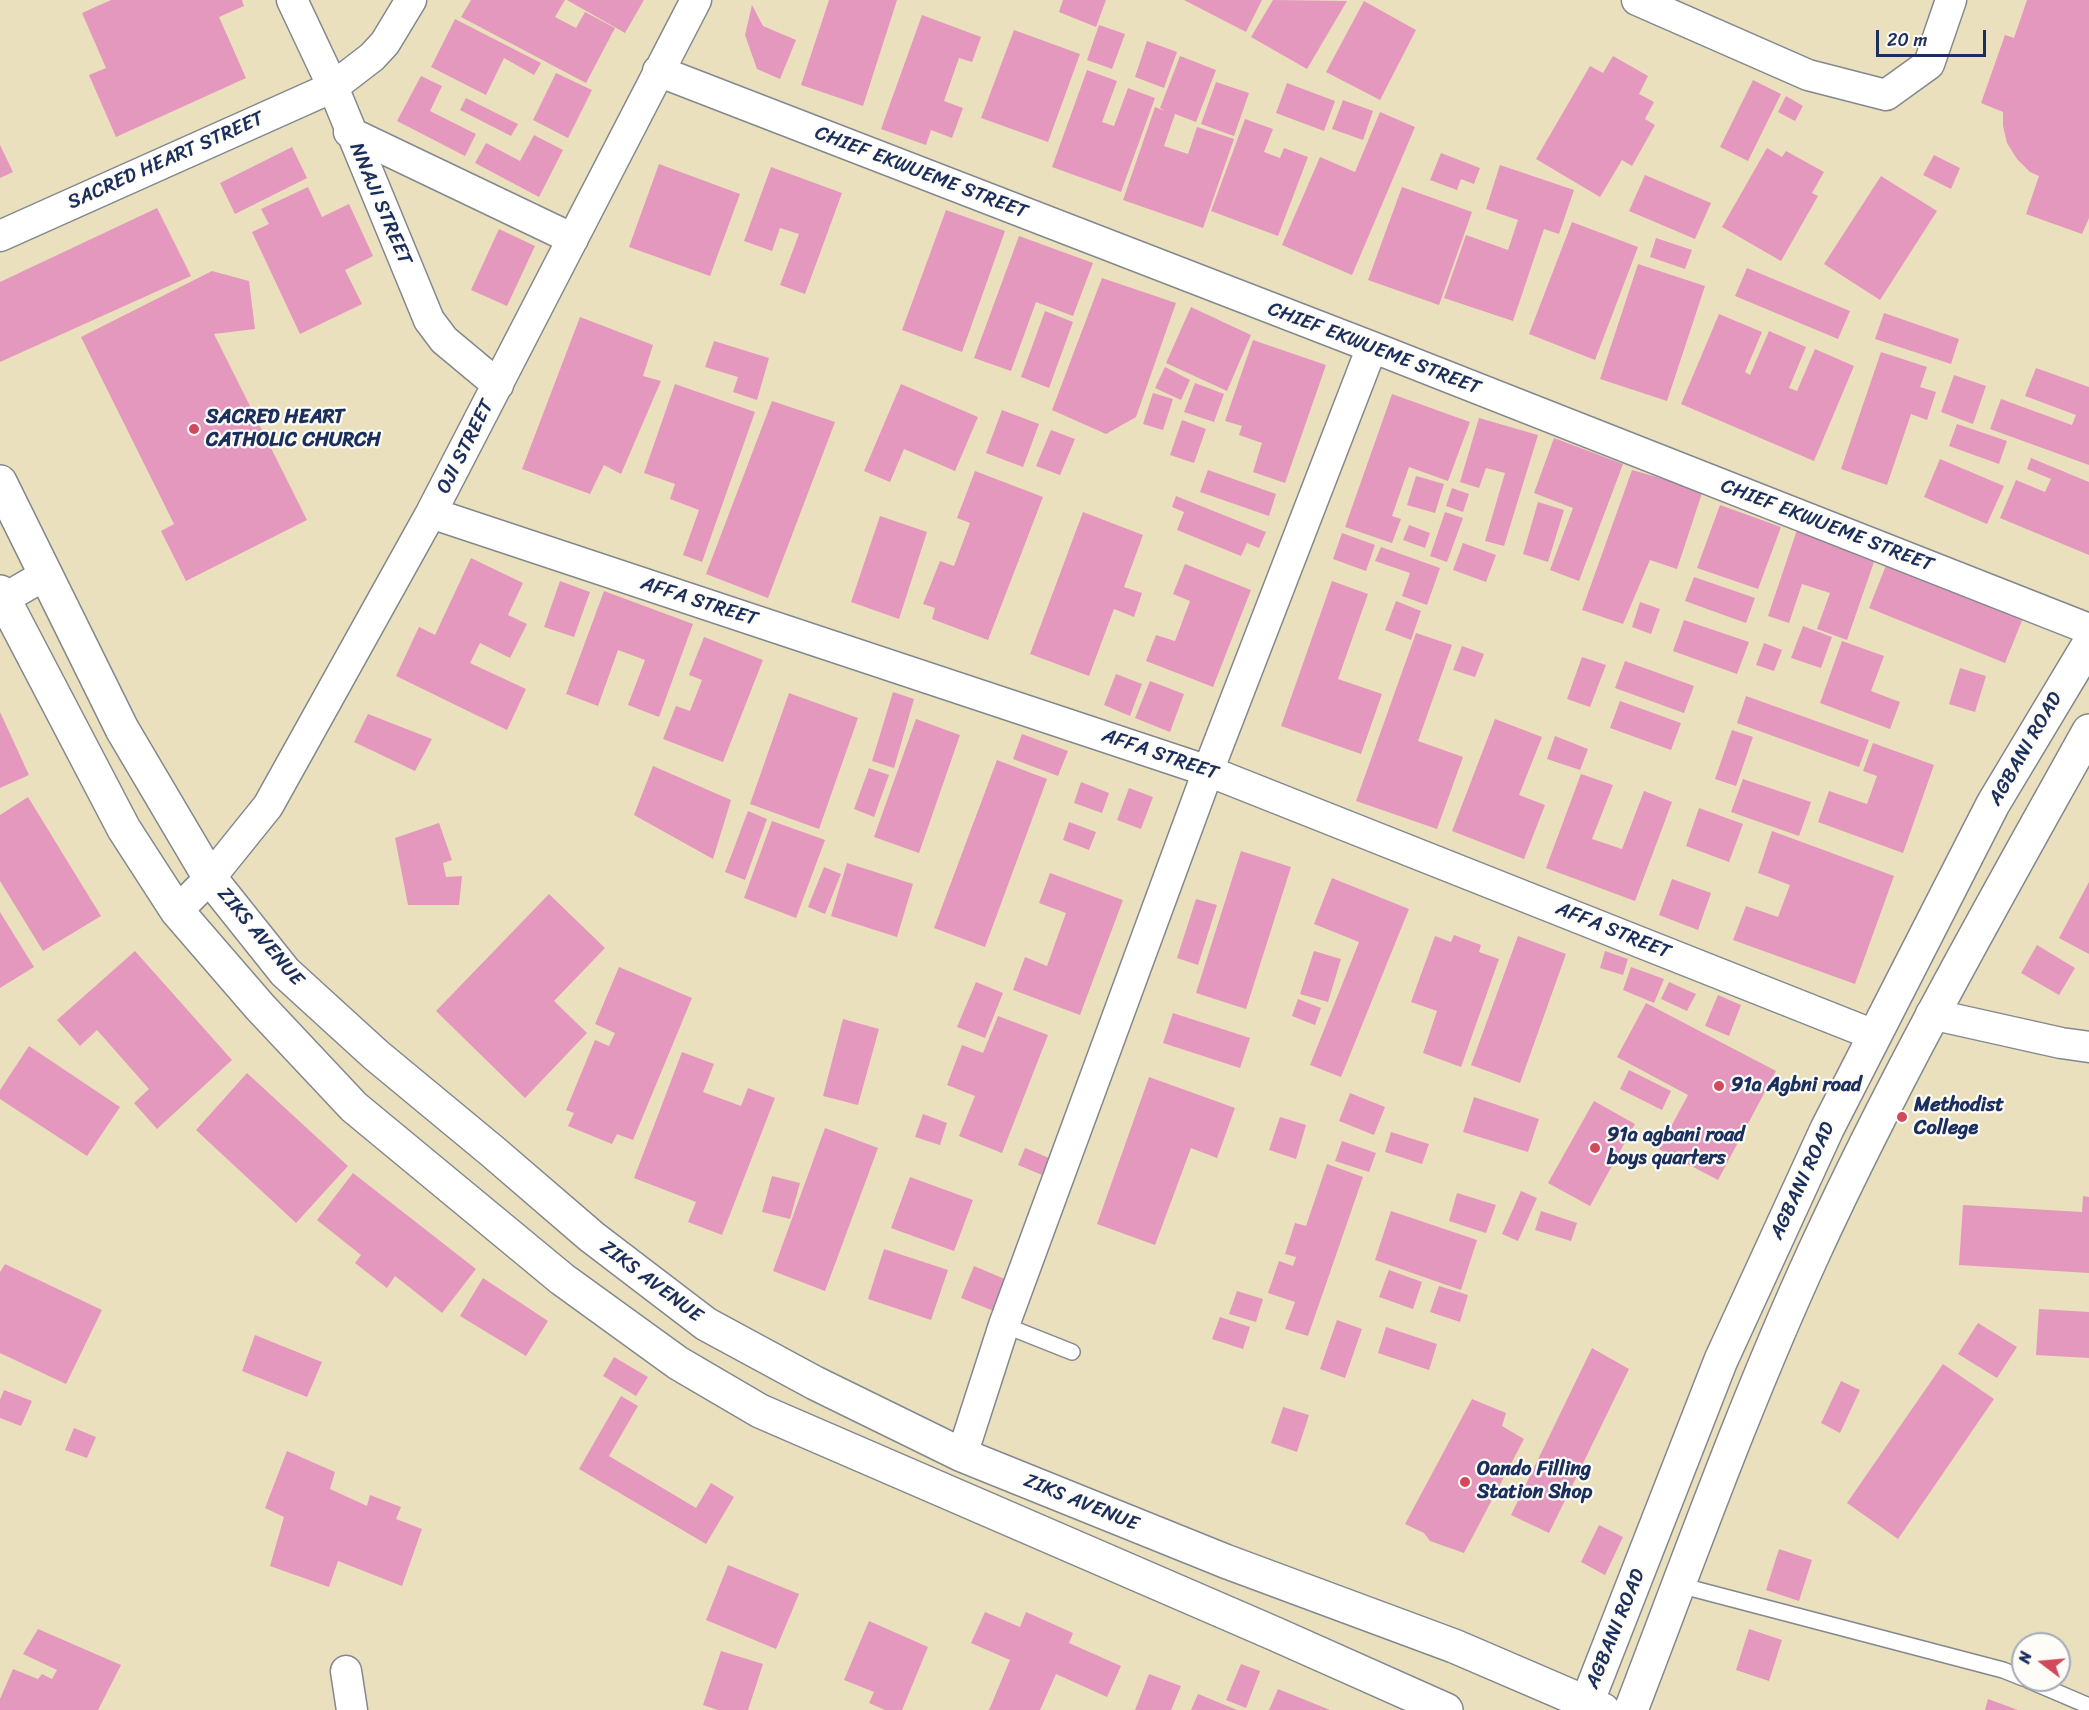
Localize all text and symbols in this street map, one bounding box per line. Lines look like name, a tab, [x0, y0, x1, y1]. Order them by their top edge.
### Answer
scale bar	[1879, 18, 1988, 56]
text: 20 m	[1887, 24, 1927, 56]
street label: SACRED HEART STREET	[64, 107, 268, 215]
street label: CHIEF EKWUEME STREET	[811, 121, 1031, 225]
street label: NNAJI STREET	[344, 139, 416, 269]
street label: CHIEF EKWUEME STREET	[1264, 297, 1484, 401]
street label: OJI STREET	[432, 396, 500, 498]
place label: SACRED HEART CATHOLIC CHURCH	[206, 406, 381, 453]
marker: SACRED HEART CATHOLIC CHURCH	[187, 422, 201, 436]
street label: CHIEF EKWUEME STREET	[1717, 474, 1937, 578]
street label: AFFA STREET	[637, 572, 761, 632]
street label: AGBANI ROAD	[1984, 688, 2068, 810]
street label: AFFA STREET	[1099, 724, 1221, 786]
street label: ZIKS AVENUE	[212, 883, 308, 991]
street label: AFFA STREET	[1552, 897, 1674, 965]
place label: 91a Agbni road	[1731, 1074, 1862, 1098]
marker: 91a Agbni road	[1712, 1079, 1726, 1093]
place label: Methodist College	[1914, 1094, 2004, 1141]
marker: Methodist College	[1895, 1110, 1909, 1124]
street label: AGBANI ROAD	[1765, 1118, 1841, 1244]
place label: 91a agbani road boys quarters	[1607, 1124, 1744, 1171]
marker: 91a agbani road boys quarters	[1588, 1141, 1602, 1155]
street label: ZIKS AVENUE	[595, 1236, 707, 1328]
place label: Oando Filling Station Shop	[1477, 1458, 1592, 1505]
street label: ZIKS AVENUE	[1020, 1469, 1142, 1537]
marker: Oando Filling Station Shop	[1458, 1475, 1472, 1489]
street label: AGBANI ROAD	[1581, 1566, 1651, 1692]
north arrow	[2011, 1632, 2071, 1692]
text: N	[2010, 1648, 2041, 1667]

